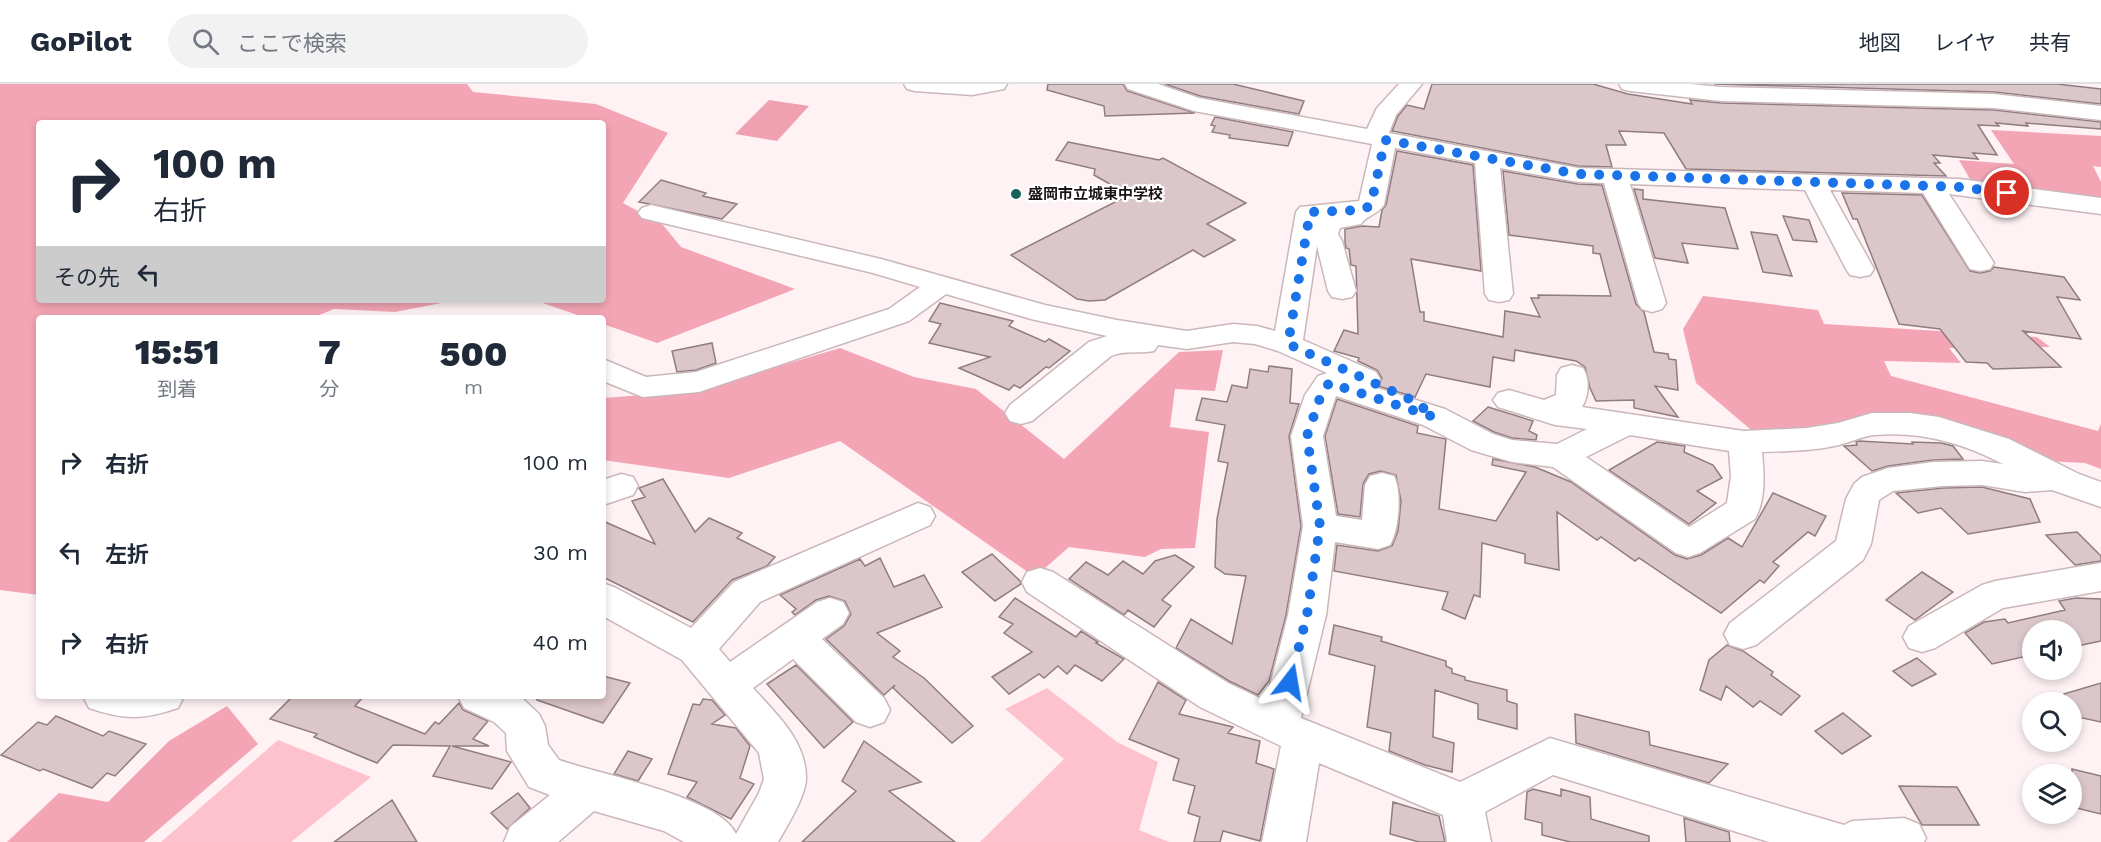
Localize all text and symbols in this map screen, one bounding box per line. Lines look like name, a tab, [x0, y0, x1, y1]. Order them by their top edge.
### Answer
search box	[168, 14, 588, 68]
text: GoPilot	[30, 25, 132, 58]
icon: search	[189, 25, 222, 58]
text: 地図	[1859, 30, 1901, 55]
text: レイヤ	[1934, 30, 1996, 55]
text: 共有	[2029, 30, 2071, 55]
text: ここで検索	[237, 31, 347, 56]
text: 100 m	[153, 139, 277, 188]
icon: right	[54, 144, 132, 222]
pin	[1981, 167, 2032, 218]
icon: arrive	[1990, 176, 2023, 209]
place label: 盛岡市立城東中学校	[1028, 185, 1163, 203]
marker: 盛岡市立城東中学校	[1009, 187, 1023, 201]
text: 右折	[153, 195, 207, 227]
icon: left	[132, 258, 165, 291]
text: その先	[54, 265, 120, 290]
text: 15:51	[135, 331, 220, 373]
text: 7	[318, 331, 341, 373]
text: 500	[439, 333, 507, 375]
text: m	[464, 375, 483, 399]
text: 到着	[157, 377, 197, 401]
text: 分	[320, 377, 340, 401]
icon: right	[54, 446, 87, 479]
text: 100 m	[524, 450, 588, 475]
text: 右折	[105, 452, 149, 477]
icon: left	[54, 536, 87, 569]
text: 30 m	[533, 540, 588, 565]
text: 左折	[105, 542, 149, 567]
map controls	[2022, 620, 2082, 824]
button: sound	[2022, 620, 2082, 680]
icon: right	[54, 626, 87, 659]
text: 40 m	[532, 630, 588, 655]
text: 右折	[105, 632, 149, 657]
position arrow	[1258, 650, 1322, 714]
button: search	[2022, 692, 2082, 752]
button: layers	[2022, 764, 2082, 824]

